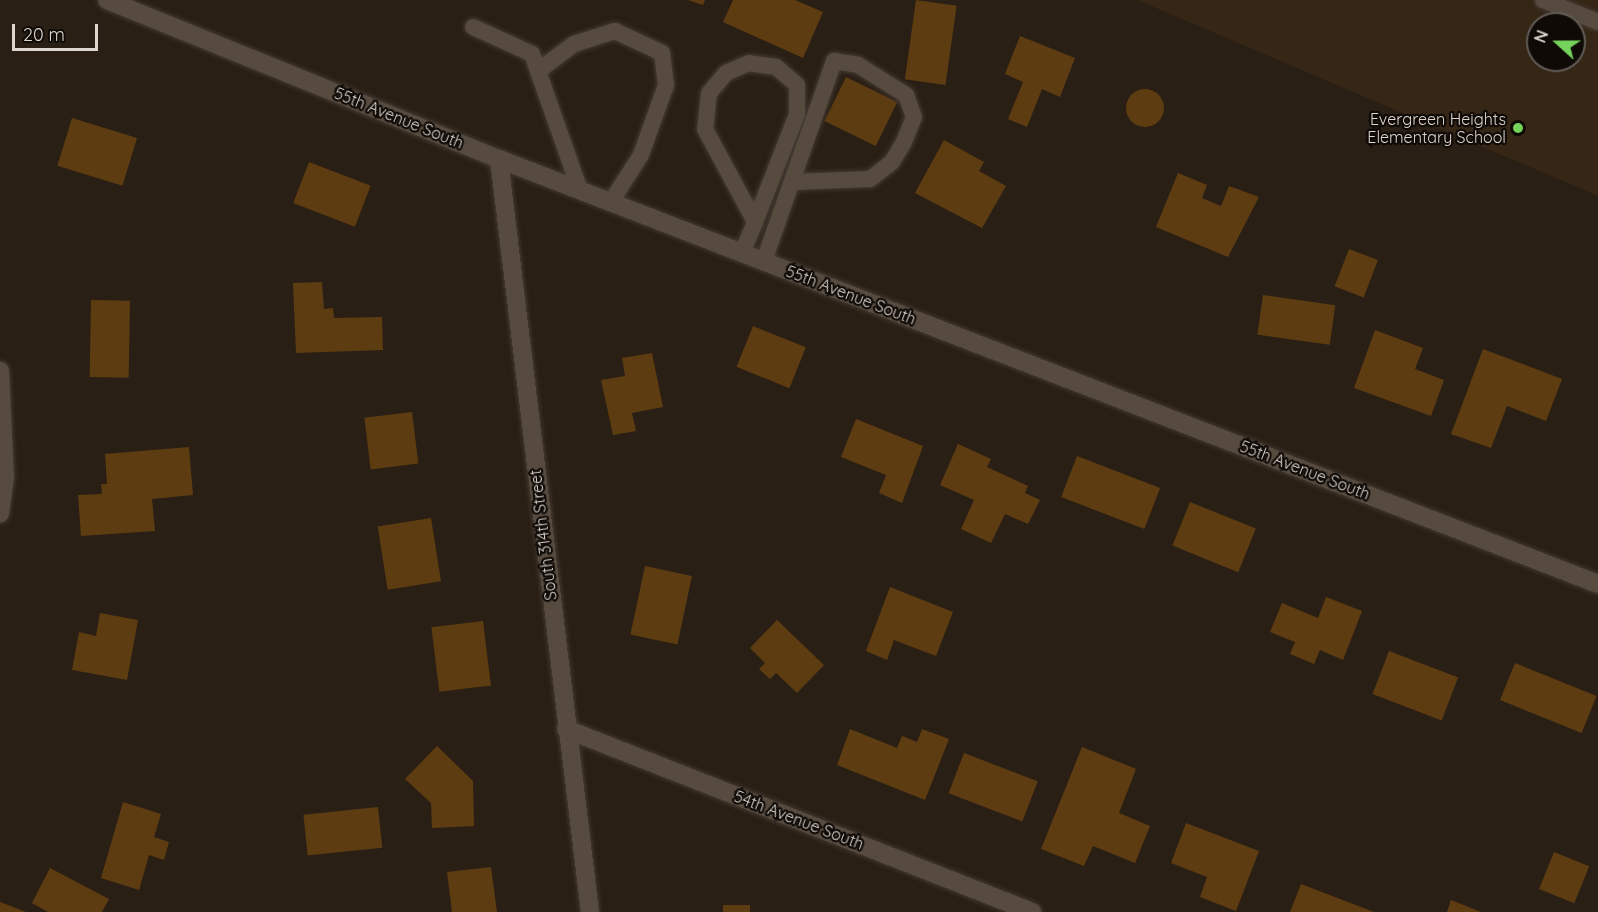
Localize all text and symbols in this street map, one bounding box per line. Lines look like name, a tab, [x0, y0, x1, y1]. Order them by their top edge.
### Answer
scale bar	[15, 12, 100, 50]
north arrow	[1526, 12, 1586, 72]
text: 20 m	[23, 23, 65, 46]
text: N	[1530, 27, 1553, 45]
street label: 55th Avenue South	[332, 83, 466, 153]
place label: Evergreen Heights Elementary School	[1367, 109, 1506, 147]
marker: Evergreen Heights Elementary School	[1511, 121, 1525, 135]
street label: 55th Avenue South	[783, 261, 919, 329]
street label: 55th Avenue South	[1237, 436, 1373, 504]
street label: South 314th Street	[525, 468, 561, 602]
street label: 54th Avenue South	[731, 786, 867, 854]

